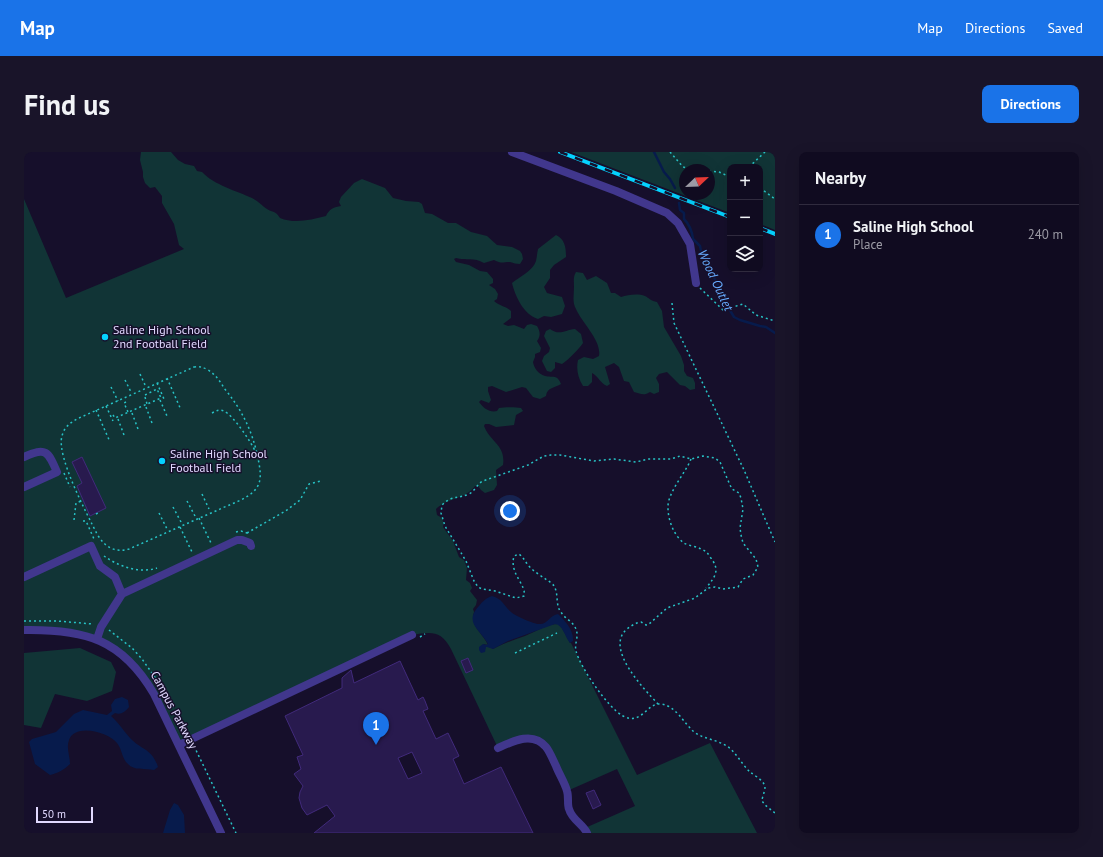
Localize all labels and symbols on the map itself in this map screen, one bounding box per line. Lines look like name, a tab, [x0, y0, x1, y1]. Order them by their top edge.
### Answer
north arrow	[679, 164, 715, 200]
water label: Wood Outlet	[694, 247, 738, 314]
place label: Saline High School 2nd Football Field	[113, 322, 211, 351]
marker: Saline High School 2nd Football Field	[100, 332, 110, 342]
place label: Saline High School Football Field	[170, 446, 268, 475]
marker: Saline High School Football Field	[157, 456, 167, 466]
your location	[500, 501, 520, 521]
street label: Campus Parkway	[148, 668, 201, 752]
pin: 1	[363, 712, 389, 745]
scale bar	[36, 805, 93, 824]

